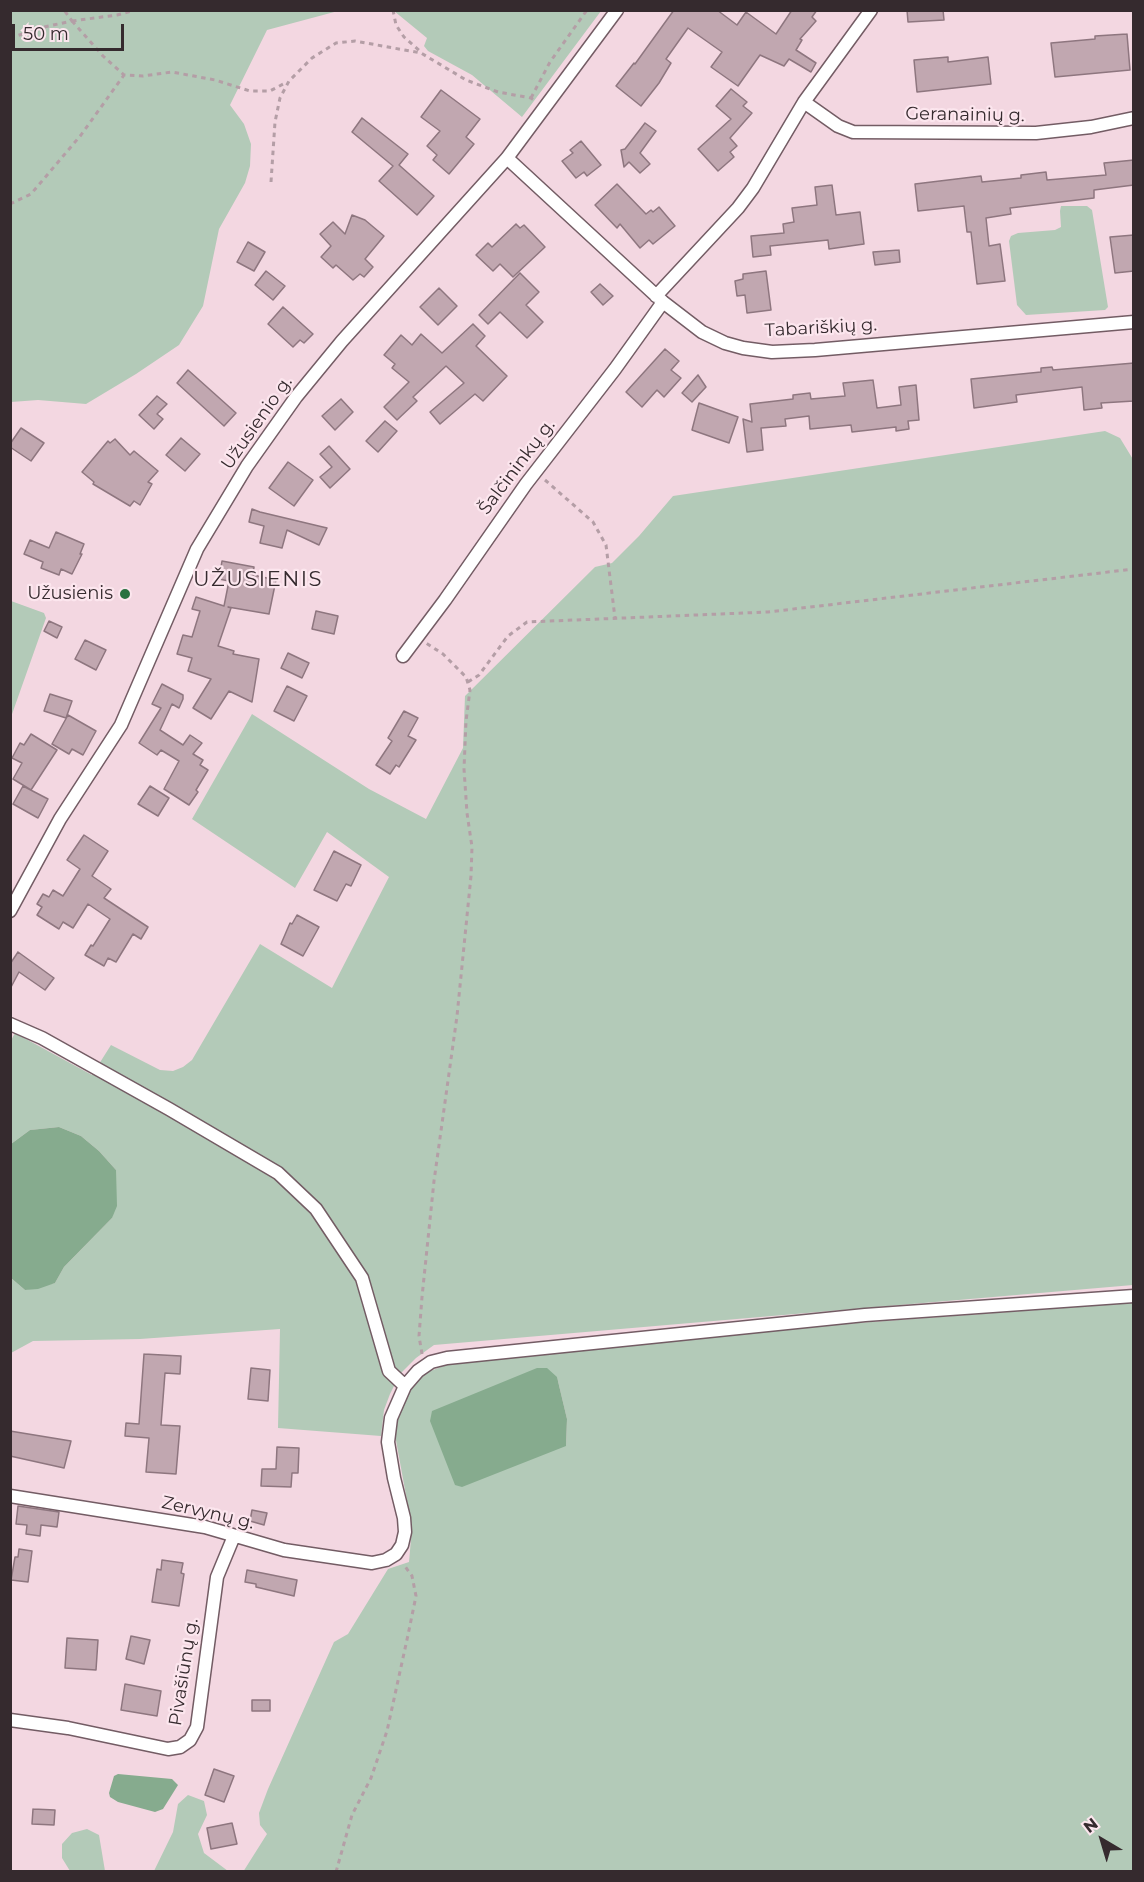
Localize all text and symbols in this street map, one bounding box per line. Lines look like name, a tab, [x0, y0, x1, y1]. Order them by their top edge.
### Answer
scale bar	[15, 12, 128, 50]
text: 50 m	[23, 23, 69, 45]
street label: Geranainių g.	[905, 103, 1025, 127]
street label: Tabariškių g.	[764, 314, 878, 342]
street label: Užusienio g.	[217, 372, 297, 474]
street label: Šalčininkų g.	[474, 415, 560, 519]
district label: UŽUSIENIS	[193, 567, 323, 593]
place label: Užusienis	[27, 583, 113, 605]
marker: Užusienis	[118, 587, 132, 601]
street label: Zervynų g.	[160, 1492, 256, 1534]
street label: Pivašiūnų g.	[165, 1617, 203, 1727]
north arrow	[1072, 1810, 1132, 1870]
text: N	[1080, 1814, 1102, 1837]

